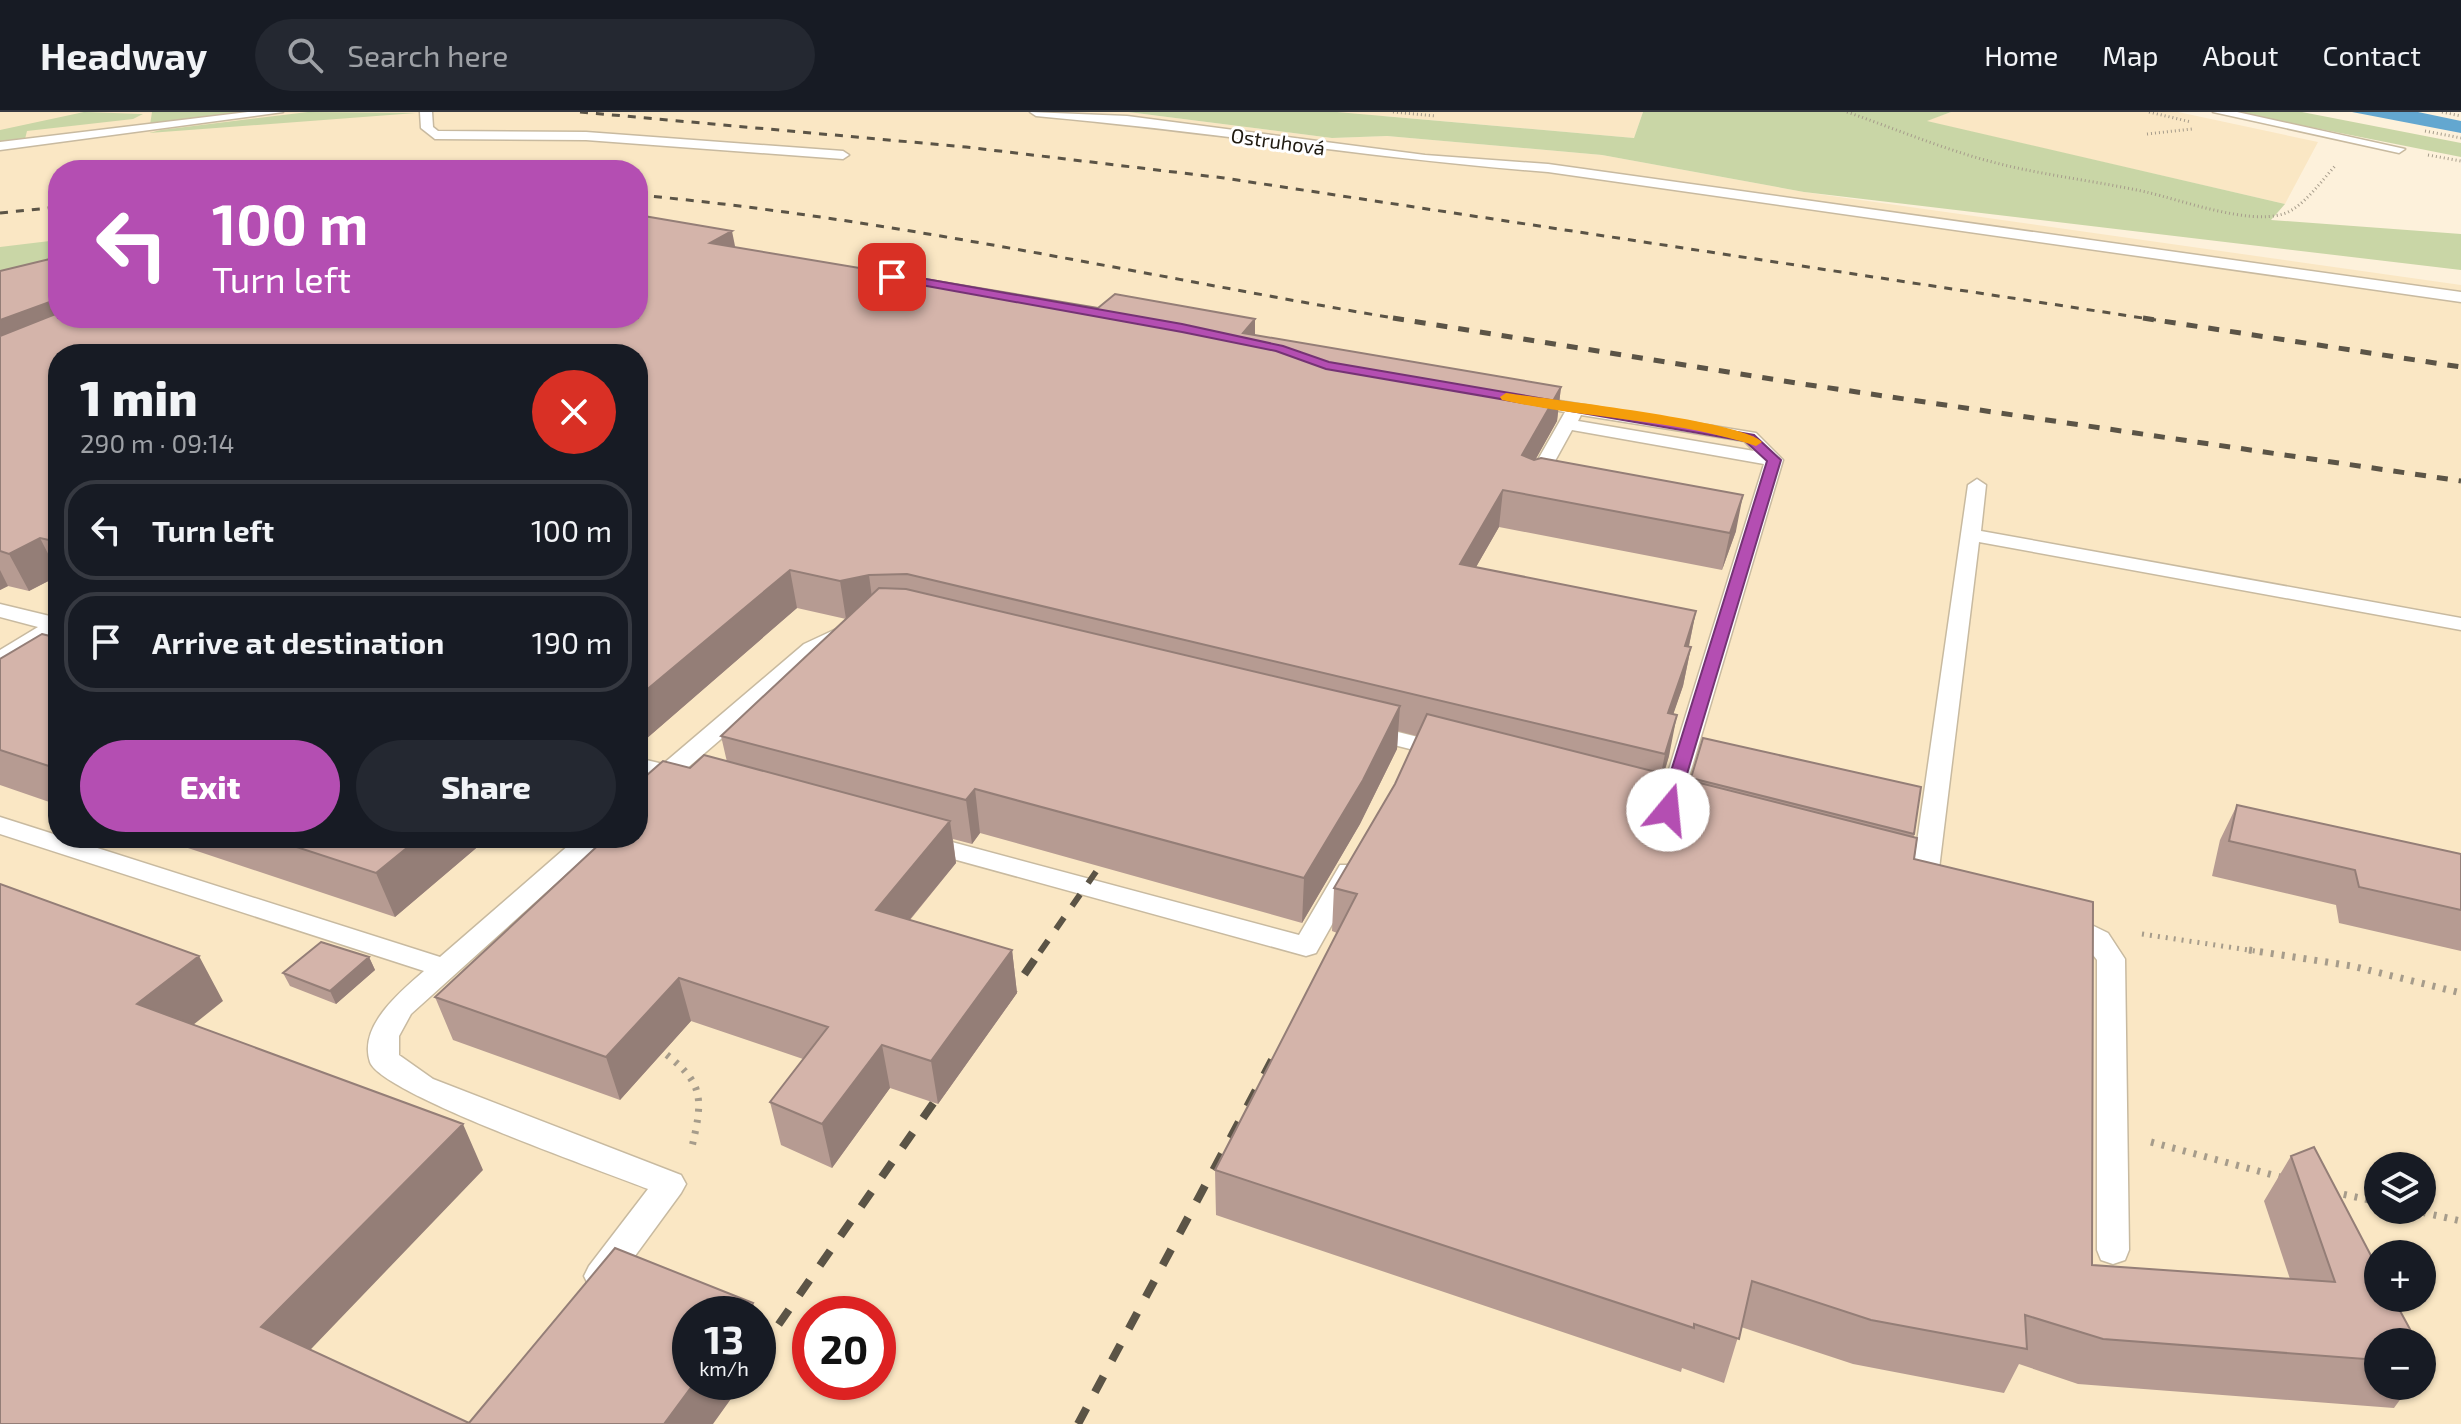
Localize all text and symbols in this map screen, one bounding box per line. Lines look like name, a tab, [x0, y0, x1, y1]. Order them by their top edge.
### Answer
search box	[255, 19, 815, 91]
text: Headway	[40, 32, 207, 78]
icon: search	[283, 33, 327, 77]
text: Search here	[347, 37, 508, 73]
text: Home	[1984, 38, 2058, 72]
text: Map	[2102, 38, 2159, 72]
text: About	[2203, 38, 2278, 72]
text: Contact	[2322, 38, 2421, 72]
street label: Ostruhová	[1229, 123, 1327, 159]
text: 100 m	[212, 189, 368, 256]
icon: left	[80, 192, 184, 296]
pin	[858, 243, 926, 311]
icon: arrive	[870, 255, 914, 299]
text: Turn left	[212, 257, 351, 300]
text: 1 min	[80, 368, 198, 426]
button: close	[532, 370, 616, 454]
text: 290 m · 09:14	[80, 427, 235, 458]
icon: left	[84, 508, 128, 552]
text: Turn left	[152, 512, 274, 548]
text: 100 m	[531, 512, 612, 548]
icon: arrive	[84, 620, 128, 664]
text: Arrive at destination	[152, 624, 444, 660]
text: 190 m	[532, 624, 612, 660]
button: Exit	[80, 740, 340, 832]
button: Share	[356, 740, 616, 832]
position arrow	[1626, 768, 1710, 852]
map controls	[2364, 1152, 2436, 1400]
button: layers	[2364, 1152, 2436, 1224]
button: +	[2364, 1240, 2436, 1312]
speed limit sign: 20	[792, 1296, 896, 1400]
text: 13	[704, 1314, 744, 1362]
button: −	[2364, 1328, 2436, 1400]
text: km/h	[699, 1356, 749, 1380]

